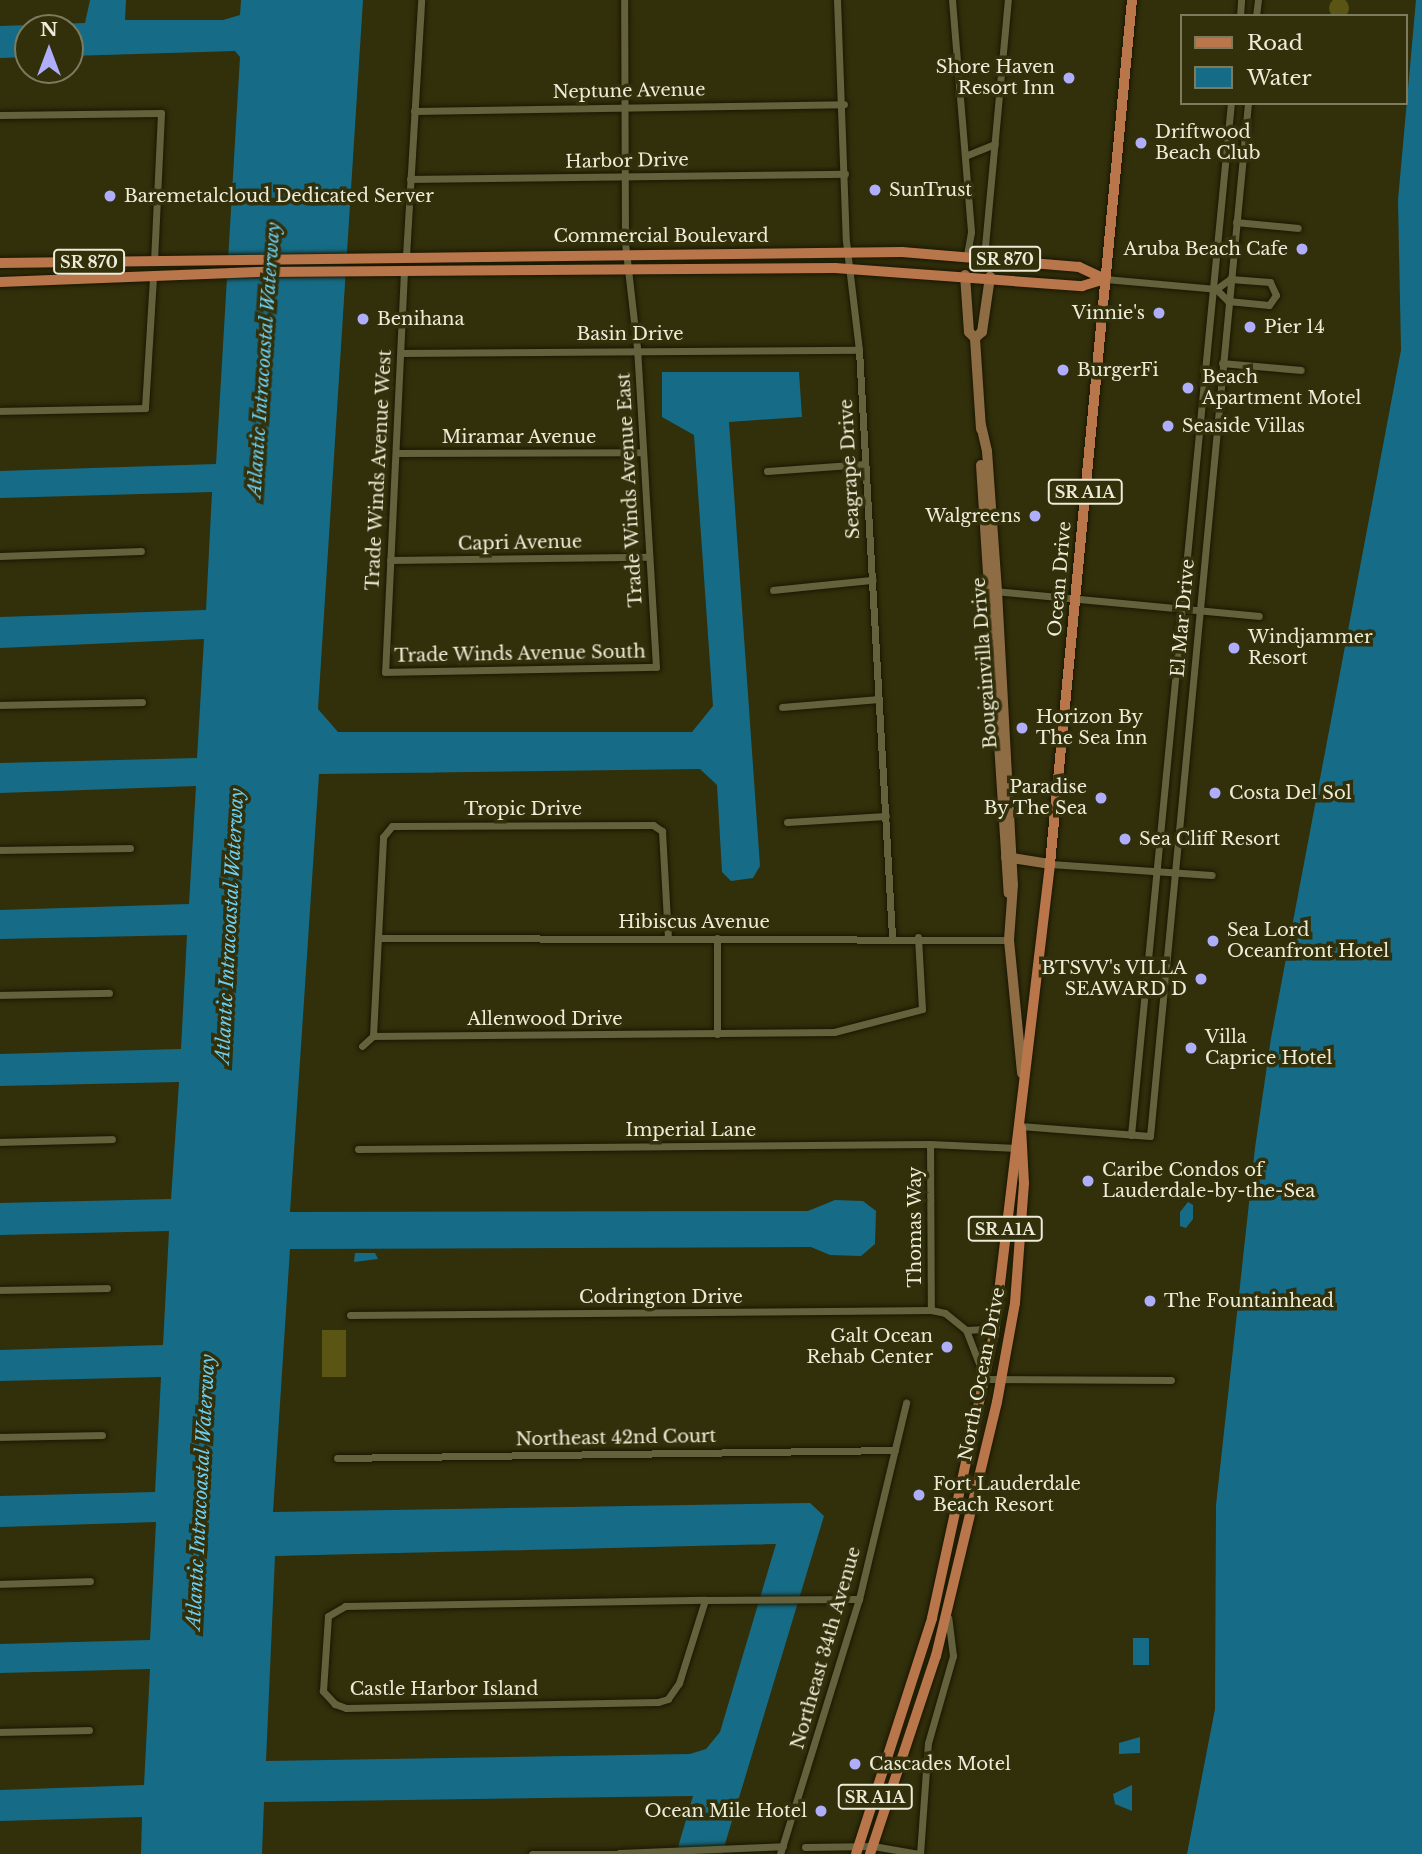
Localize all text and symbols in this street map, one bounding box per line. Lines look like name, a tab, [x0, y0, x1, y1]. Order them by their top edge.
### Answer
north arrow	[14, 14, 84, 84]
legend	[1180, 14, 1408, 105]
text: N	[40, 18, 58, 41]
text: Road	[1247, 30, 1303, 56]
place label: Shore Haven Resort Inn	[936, 57, 1055, 100]
text: Water	[1247, 65, 1311, 91]
marker: Shore Haven Resort Inn	[1061, 70, 1077, 86]
street label: Neptune Avenue	[552, 79, 706, 103]
place label: Driftwood Beach Club	[1155, 122, 1260, 164]
marker: Driftwood Beach Club	[1133, 135, 1149, 151]
street label: Harbor Drive	[565, 149, 689, 173]
place label: SunTrust	[889, 179, 972, 201]
marker: SunTrust	[867, 182, 883, 198]
place label: Baremetalcloud Dedicated Server	[124, 185, 434, 207]
marker: Baremetalcloud Dedicated Server	[102, 188, 118, 204]
water label: Atlantic Intracoastal Waterway	[243, 221, 285, 499]
street label: Commercial Boulevard	[553, 225, 769, 247]
place label: Aruba Beach Cafe	[1123, 238, 1288, 260]
marker: Aruba Beach Cafe	[1294, 241, 1310, 257]
road number: SR 870	[968, 246, 1042, 272]
road number: SR 870	[52, 250, 126, 274]
place label: Vinnie's	[1072, 302, 1145, 324]
marker: Vinnie's	[1151, 305, 1167, 321]
place label: Benihana	[377, 308, 464, 330]
marker: Benihana	[355, 311, 371, 327]
place label: Pier 14	[1264, 316, 1325, 338]
marker: Pier 14	[1242, 319, 1258, 335]
street label: Basin Drive	[576, 323, 684, 345]
street label: Trade Winds Avenue West	[362, 348, 396, 592]
place label: BurgerFi	[1077, 359, 1159, 381]
marker: BurgerFi	[1055, 362, 1071, 378]
place label: Beach Apartment Motel	[1202, 367, 1361, 410]
street label: Trade Winds Avenue East	[613, 372, 647, 608]
marker: Beach Apartment Motel	[1180, 380, 1196, 396]
street label: Seagrape Drive	[836, 398, 864, 540]
place label: Seaside Villas	[1182, 415, 1306, 437]
marker: Seaside Villas	[1160, 418, 1176, 434]
street label: Miramar Avenue	[441, 426, 597, 448]
road number: SR A1A	[1046, 480, 1124, 505]
place label: Walgreens	[925, 505, 1021, 527]
marker: Walgreens	[1027, 508, 1043, 524]
street label: Ocean Drive	[1044, 520, 1076, 638]
street label: Capri Avenue	[457, 531, 583, 555]
street label: El Mar Drive	[1167, 558, 1199, 678]
street label: Bougainvilla Drive	[968, 576, 1002, 750]
place label: Windjammer Resort	[1248, 627, 1373, 670]
marker: Windjammer Resort	[1226, 640, 1242, 656]
street label: Trade Winds Avenue South	[393, 641, 647, 667]
place label: Horizon By The Sea Inn	[1036, 707, 1148, 750]
marker: Horizon By The Sea Inn	[1014, 720, 1030, 736]
place label: Paradise By The Sea	[983, 777, 1087, 820]
place label: Costa Del Sol	[1229, 782, 1352, 804]
marker: Costa Del Sol	[1207, 785, 1223, 801]
water label: Atlantic Intracoastal Waterway	[211, 787, 249, 1065]
marker: Paradise By The Sea	[1093, 790, 1109, 806]
street label: Tropic Drive	[464, 798, 582, 820]
place label: Sea Cliff Resort	[1139, 828, 1280, 850]
marker: Sea Cliff Resort	[1117, 831, 1133, 847]
street label: Hibiscus Avenue	[618, 911, 770, 933]
place label: Sea Lord Oceanfront Hotel	[1227, 920, 1389, 962]
marker: Sea Lord Oceanfront Hotel	[1205, 933, 1221, 949]
place label: BTSVV's VILLA SEAWARD D	[1041, 958, 1187, 1000]
marker: BTSVV's VILLA SEAWARD D	[1193, 971, 1209, 987]
street label: Allenwood Drive	[467, 1008, 623, 1030]
place label: Villa Caprice Hotel	[1205, 1027, 1332, 1070]
marker: Villa Caprice Hotel	[1183, 1040, 1199, 1056]
street label: Imperial Lane	[626, 1119, 756, 1141]
place label: Caribe Condos of Lauderdale-by-the-Sea	[1102, 1160, 1315, 1202]
street label: Thomas Way	[904, 1166, 926, 1288]
marker: Caribe Condos of Lauderdale-by-the-Sea	[1080, 1173, 1096, 1189]
road number: SR A1A	[967, 1217, 1044, 1242]
street label: North Ocean Drive	[955, 1285, 1009, 1463]
street label: Codrington Drive	[579, 1286, 743, 1308]
place label: The Fountainhead	[1164, 1290, 1334, 1312]
marker: The Fountainhead	[1142, 1293, 1158, 1309]
place label: Galt Ocean Rehab Center	[806, 1326, 933, 1368]
marker: Galt Ocean Rehab Center	[939, 1339, 955, 1355]
water label: Atlantic Intracoastal Waterway	[182, 1353, 220, 1631]
street label: Northeast 42nd Court	[516, 1425, 716, 1451]
place label: Fort Lauderdale Beach Resort	[933, 1474, 1081, 1516]
marker: Fort Lauderdale Beach Resort	[911, 1487, 927, 1503]
street label: Northeast 34th Avenue	[787, 1544, 865, 1752]
street label: Castle Harbor Island	[349, 1678, 539, 1700]
place label: Cascades Motel	[869, 1753, 1011, 1775]
marker: Cascades Motel	[847, 1756, 863, 1772]
road number: SR A1A	[836, 1784, 914, 1810]
place label: Ocean Mile Hotel	[644, 1800, 807, 1822]
marker: Ocean Mile Hotel	[813, 1803, 829, 1819]

